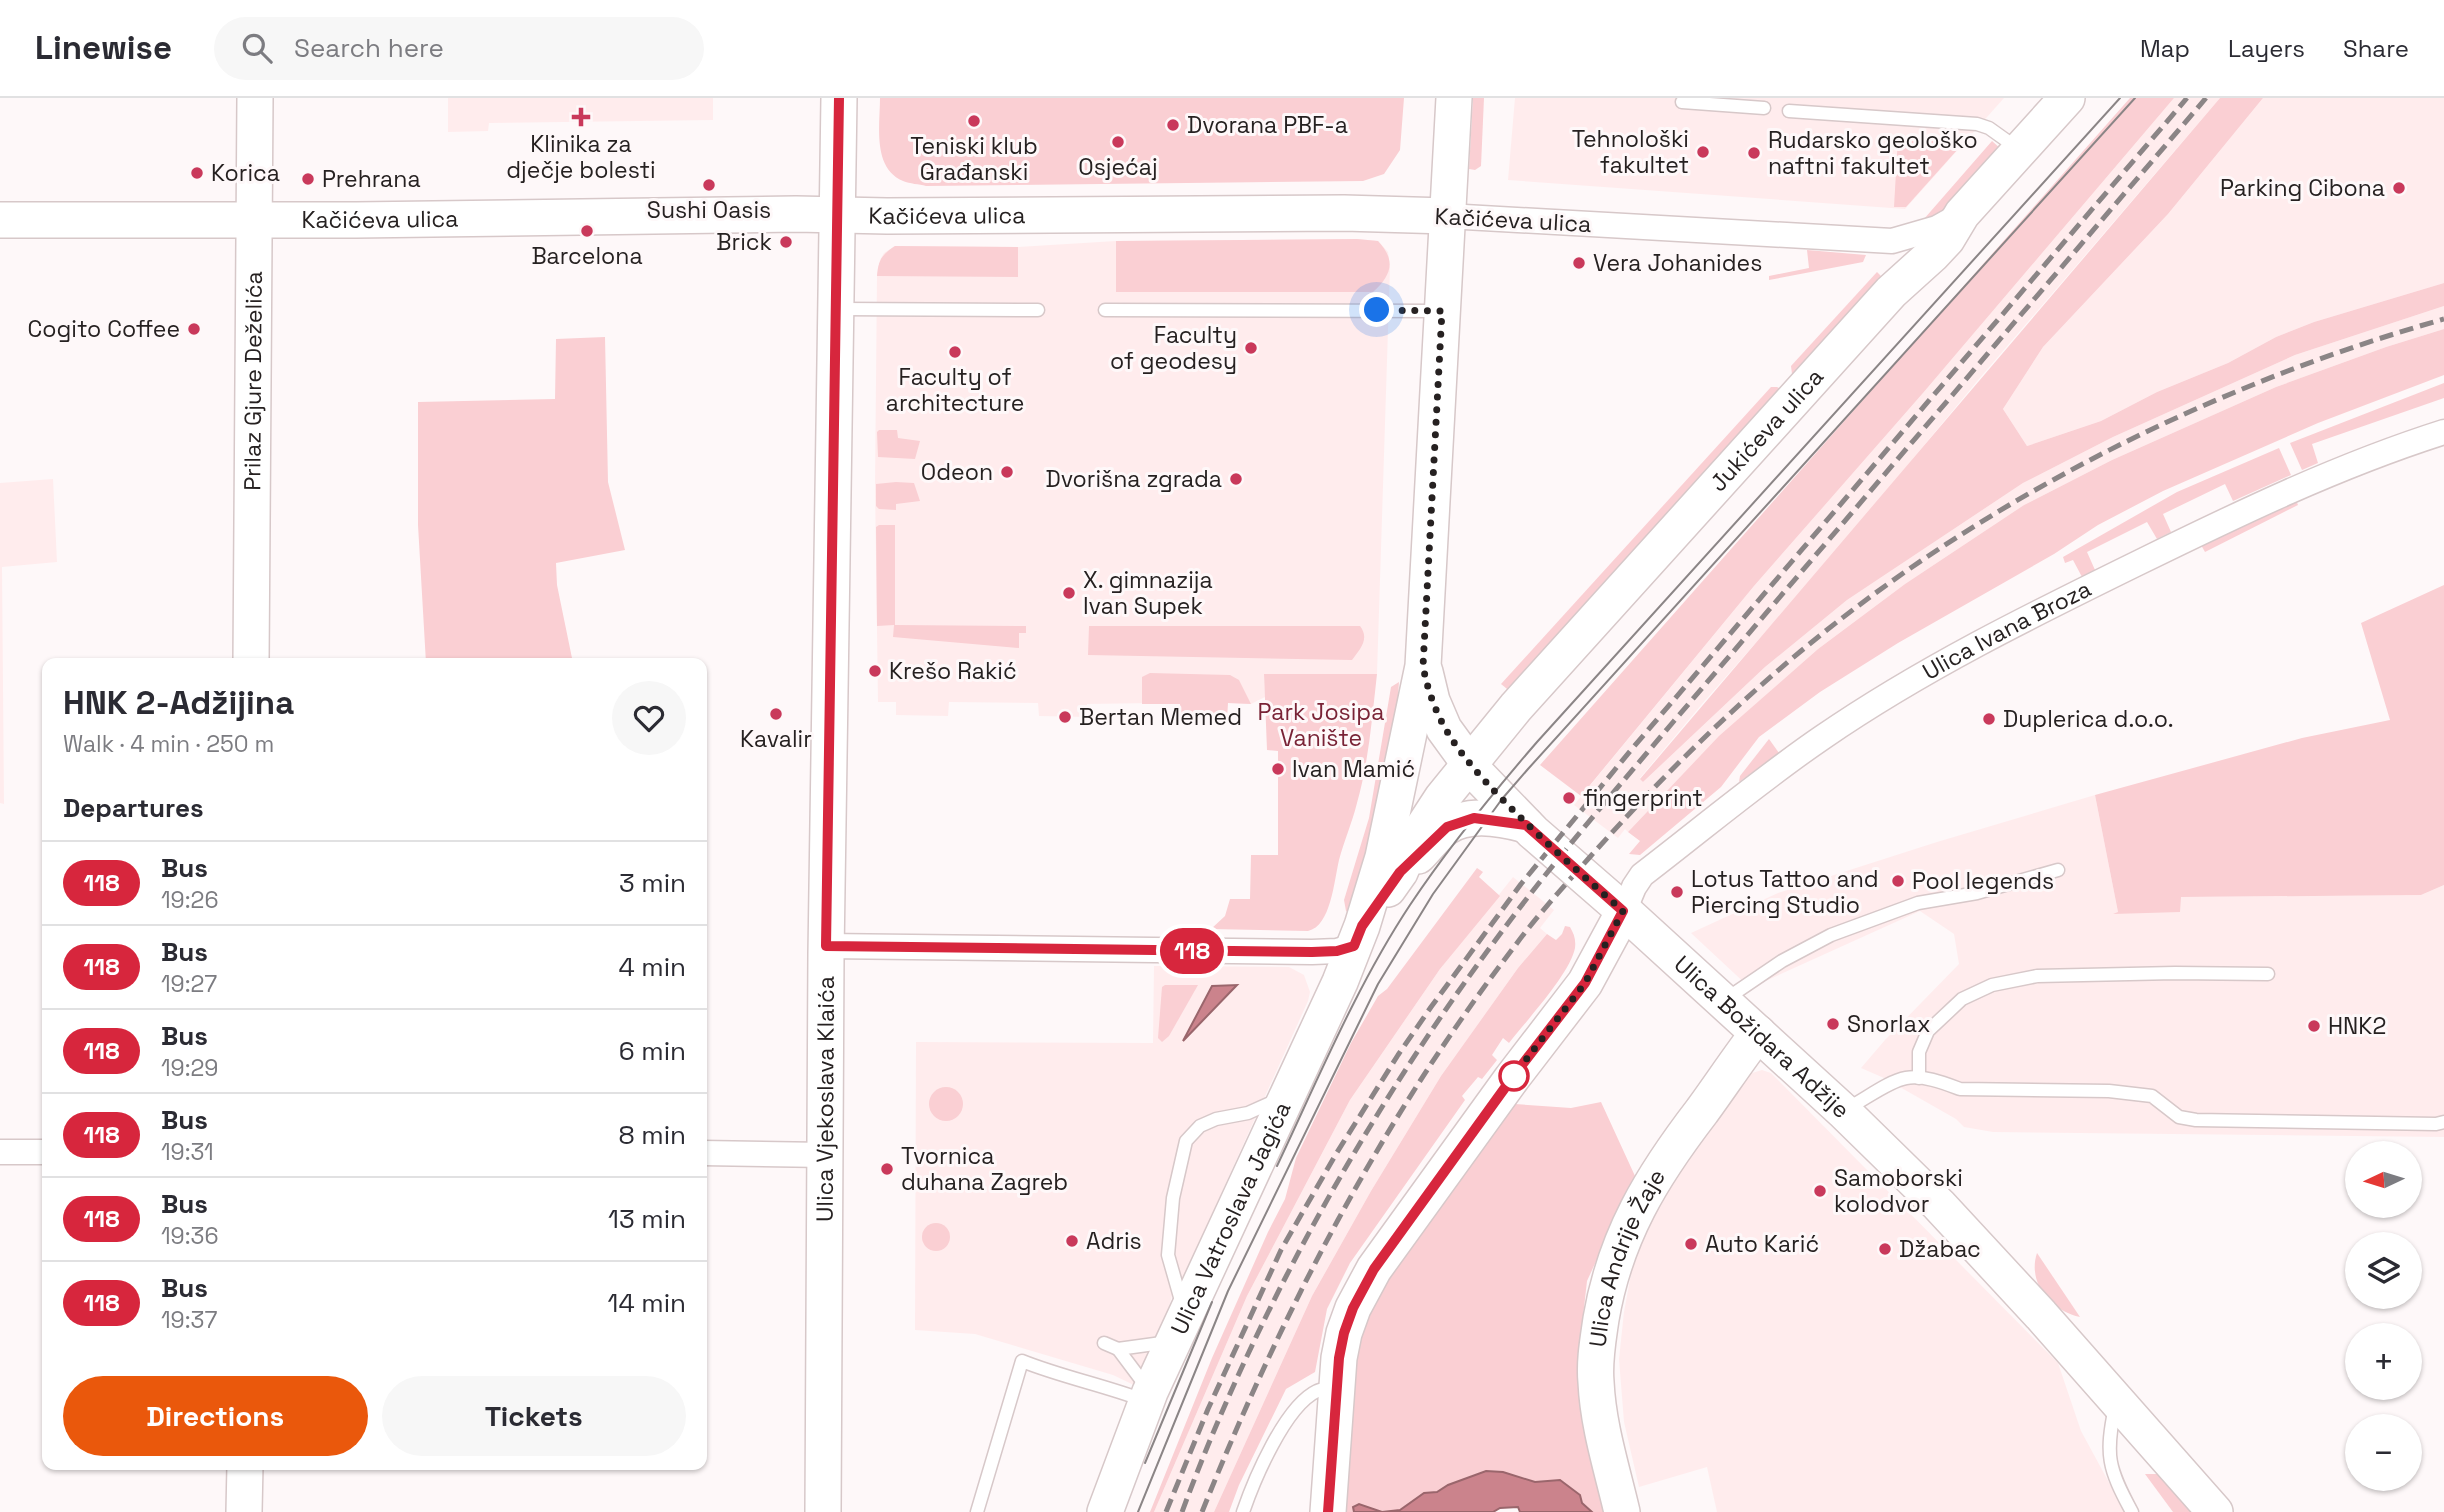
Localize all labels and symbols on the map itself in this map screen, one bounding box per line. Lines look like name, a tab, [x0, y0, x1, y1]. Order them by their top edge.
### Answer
marker: Klinika za dječje bolesti	[571, 107, 591, 127]
place label: Dvorana PBF-a	[1187, 110, 1348, 140]
marker: Teniski klub Građanski	[966, 113, 982, 129]
marker: Dvorana PBF-a	[1165, 117, 1181, 133]
place label: Tehnološki fakultet	[1572, 124, 1689, 180]
place label: Rudarsko geološko naftni fakultet	[1768, 125, 1978, 181]
place label: Klinika za dječje bolesti	[506, 129, 656, 185]
place label: Teniski klub Građanski	[910, 131, 1038, 187]
marker: Osjećaj	[1110, 134, 1126, 150]
marker: Tehnološki fakultet	[1695, 144, 1711, 160]
marker: Rudarsko geološko naftni fakultet	[1746, 145, 1762, 161]
place label: Osjećaj	[1078, 152, 1158, 182]
place label: Korica	[211, 158, 280, 188]
place label: Prehrana	[322, 164, 421, 194]
marker: Korica	[189, 165, 205, 181]
marker: Prehrana	[300, 171, 316, 187]
place label: Parking Cibona	[2220, 173, 2385, 203]
marker: Sushi Oasis	[701, 177, 717, 193]
marker: Parking Cibona	[2391, 180, 2407, 196]
place label: Sushi Oasis	[647, 195, 771, 225]
street label: Kačićeva ulica	[868, 200, 1025, 231]
street label: Kačićeva ulica	[1434, 201, 1592, 239]
street label: Kačićeva ulica	[302, 204, 459, 235]
marker: Barcelona	[579, 223, 595, 239]
place label: Brick	[716, 227, 772, 257]
marker: Brick	[778, 234, 794, 250]
place label: Barcelona	[531, 241, 643, 271]
place label: Vera Johanides	[1593, 248, 1762, 278]
marker: Vera Johanides	[1571, 255, 1587, 271]
street label: Prilaz Gjure Deželića	[237, 271, 269, 491]
your location	[1359, 292, 1394, 327]
place label: Cogito Coffee	[28, 314, 180, 344]
place label: Faculty of geodesy	[1110, 320, 1237, 376]
marker: Cogito Coffee	[186, 321, 202, 337]
marker: Faculty of geodesy	[1243, 340, 1259, 356]
marker: Faculty of architecture	[947, 344, 963, 360]
place label: Faculty of architecture	[886, 362, 1024, 418]
street label: Jukićeva ulica	[1703, 362, 1830, 498]
place label: Odeon	[921, 457, 993, 487]
marker: Odeon	[999, 464, 1015, 480]
place label: Dvorišna zgrada	[1045, 464, 1222, 494]
marker: Dvorišna zgrada	[1228, 471, 1244, 487]
place label: X. gimnazija Ivan Supek	[1083, 565, 1213, 621]
street label: Ulica Ivana Broza	[1917, 573, 2096, 687]
marker: X. gimnazija Ivan Supek	[1061, 585, 1077, 601]
place label: Krešo Rakić	[889, 656, 1017, 686]
marker: Krešo Rakić	[867, 663, 883, 679]
park label: Park Josipa Vanište	[1258, 697, 1384, 753]
place label: Bertan Memed	[1079, 702, 1242, 732]
place label: Duplerica d.o.o.	[2003, 704, 2174, 734]
marker: Kavalir	[768, 706, 784, 722]
marker: Bertan Memed	[1057, 709, 1073, 725]
marker: Duplerica d.o.o.	[1981, 711, 1997, 727]
place label: Kavalir	[740, 724, 812, 754]
place label: Ivan Mamić	[1292, 754, 1415, 784]
marker: Ivan Mamić	[1270, 761, 1286, 777]
place label: fingerprint	[1583, 783, 1703, 813]
marker: fingerprint	[1561, 790, 1577, 806]
place label: Lotus Tattoo and Piercing Studio	[1691, 864, 1879, 920]
place label: Pool legends	[1912, 866, 2054, 896]
marker: Pool legends	[1890, 873, 1906, 889]
marker: Lotus Tattoo and Piercing Studio	[1669, 884, 1685, 900]
line badge: 118	[1152, 928, 1232, 974]
street label: Ulica Božidara Adžije	[1668, 949, 1856, 1125]
street label: Ulica Vjekoslava Klaića	[810, 976, 841, 1222]
place label: Snorlax	[1847, 1009, 1931, 1039]
place label: HNK2	[2328, 1011, 2386, 1041]
marker: Snorlax	[1825, 1016, 1841, 1032]
marker: HNK2	[2306, 1018, 2322, 1034]
unlabelled marker	[1499, 1061, 1529, 1091]
street label: Ulica Vatroslava Jagića	[1164, 1097, 1298, 1339]
place label: Tvornica duhana Zagreb	[901, 1141, 1068, 1197]
north arrow	[2345, 1141, 2422, 1218]
marker: Tvornica duhana Zagreb	[879, 1161, 895, 1177]
street label: Ulica Andrije Žaje	[1582, 1163, 1672, 1349]
place label: Samoborski kolodvor	[1834, 1163, 1963, 1219]
marker: Samoborski kolodvor	[1812, 1183, 1828, 1199]
place label: Adris	[1086, 1226, 1142, 1256]
place label: Auto Karić	[1705, 1229, 1819, 1259]
marker: Adris	[1064, 1233, 1080, 1249]
place label: Džabac	[1899, 1234, 1981, 1264]
marker: Auto Karić	[1683, 1236, 1699, 1252]
marker: Džabac	[1877, 1241, 1893, 1257]

